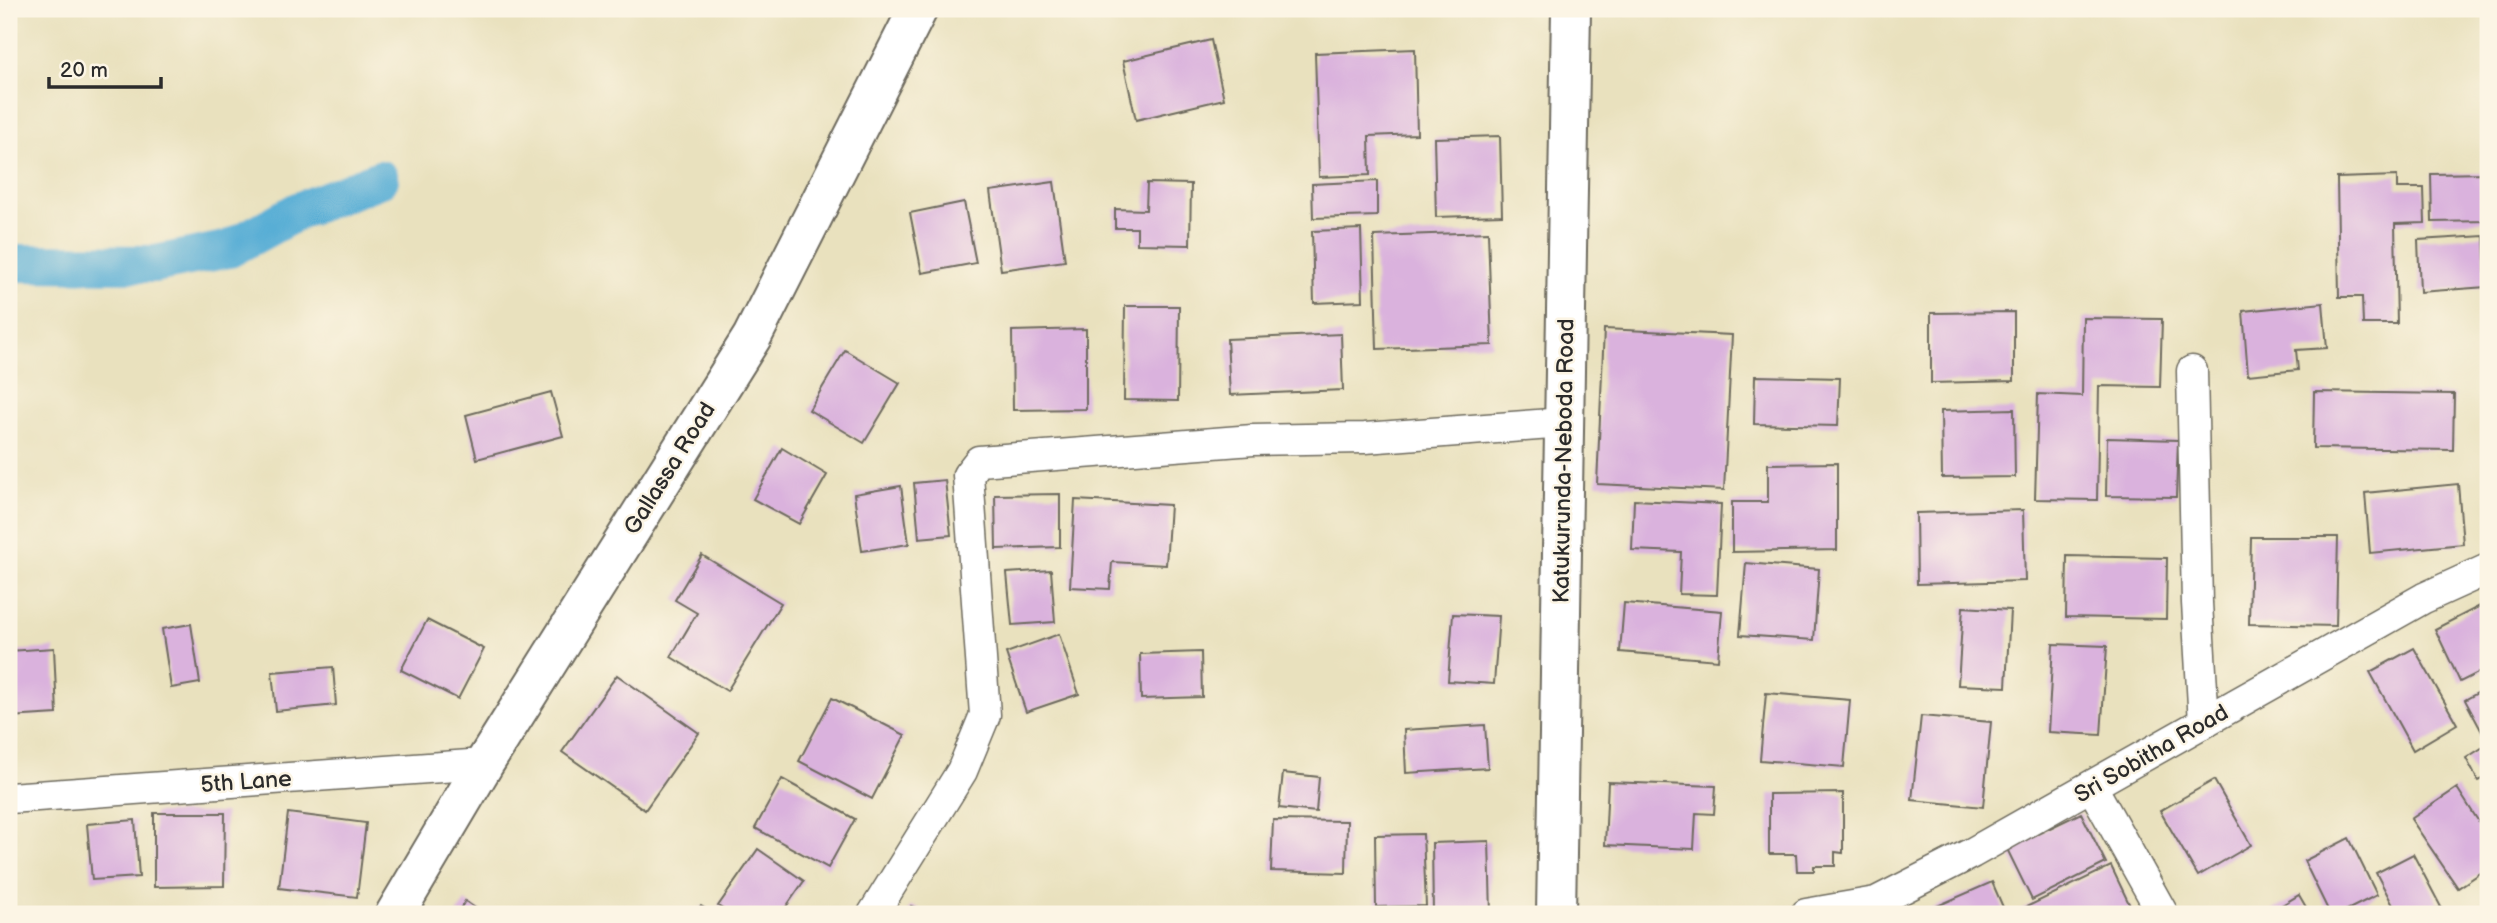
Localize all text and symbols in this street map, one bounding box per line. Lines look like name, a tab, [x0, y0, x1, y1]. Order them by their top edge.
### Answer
scale bar	[49, 46, 161, 90]
text: 20 m	[60, 58, 108, 83]
street label: Katukurunda-Neboda Road	[1548, 318, 1580, 604]
street label: Gallassa Road	[618, 397, 722, 540]
street label: Sri Sobitha Road	[2069, 698, 2234, 809]
street label: 5th Lane	[200, 765, 293, 799]

